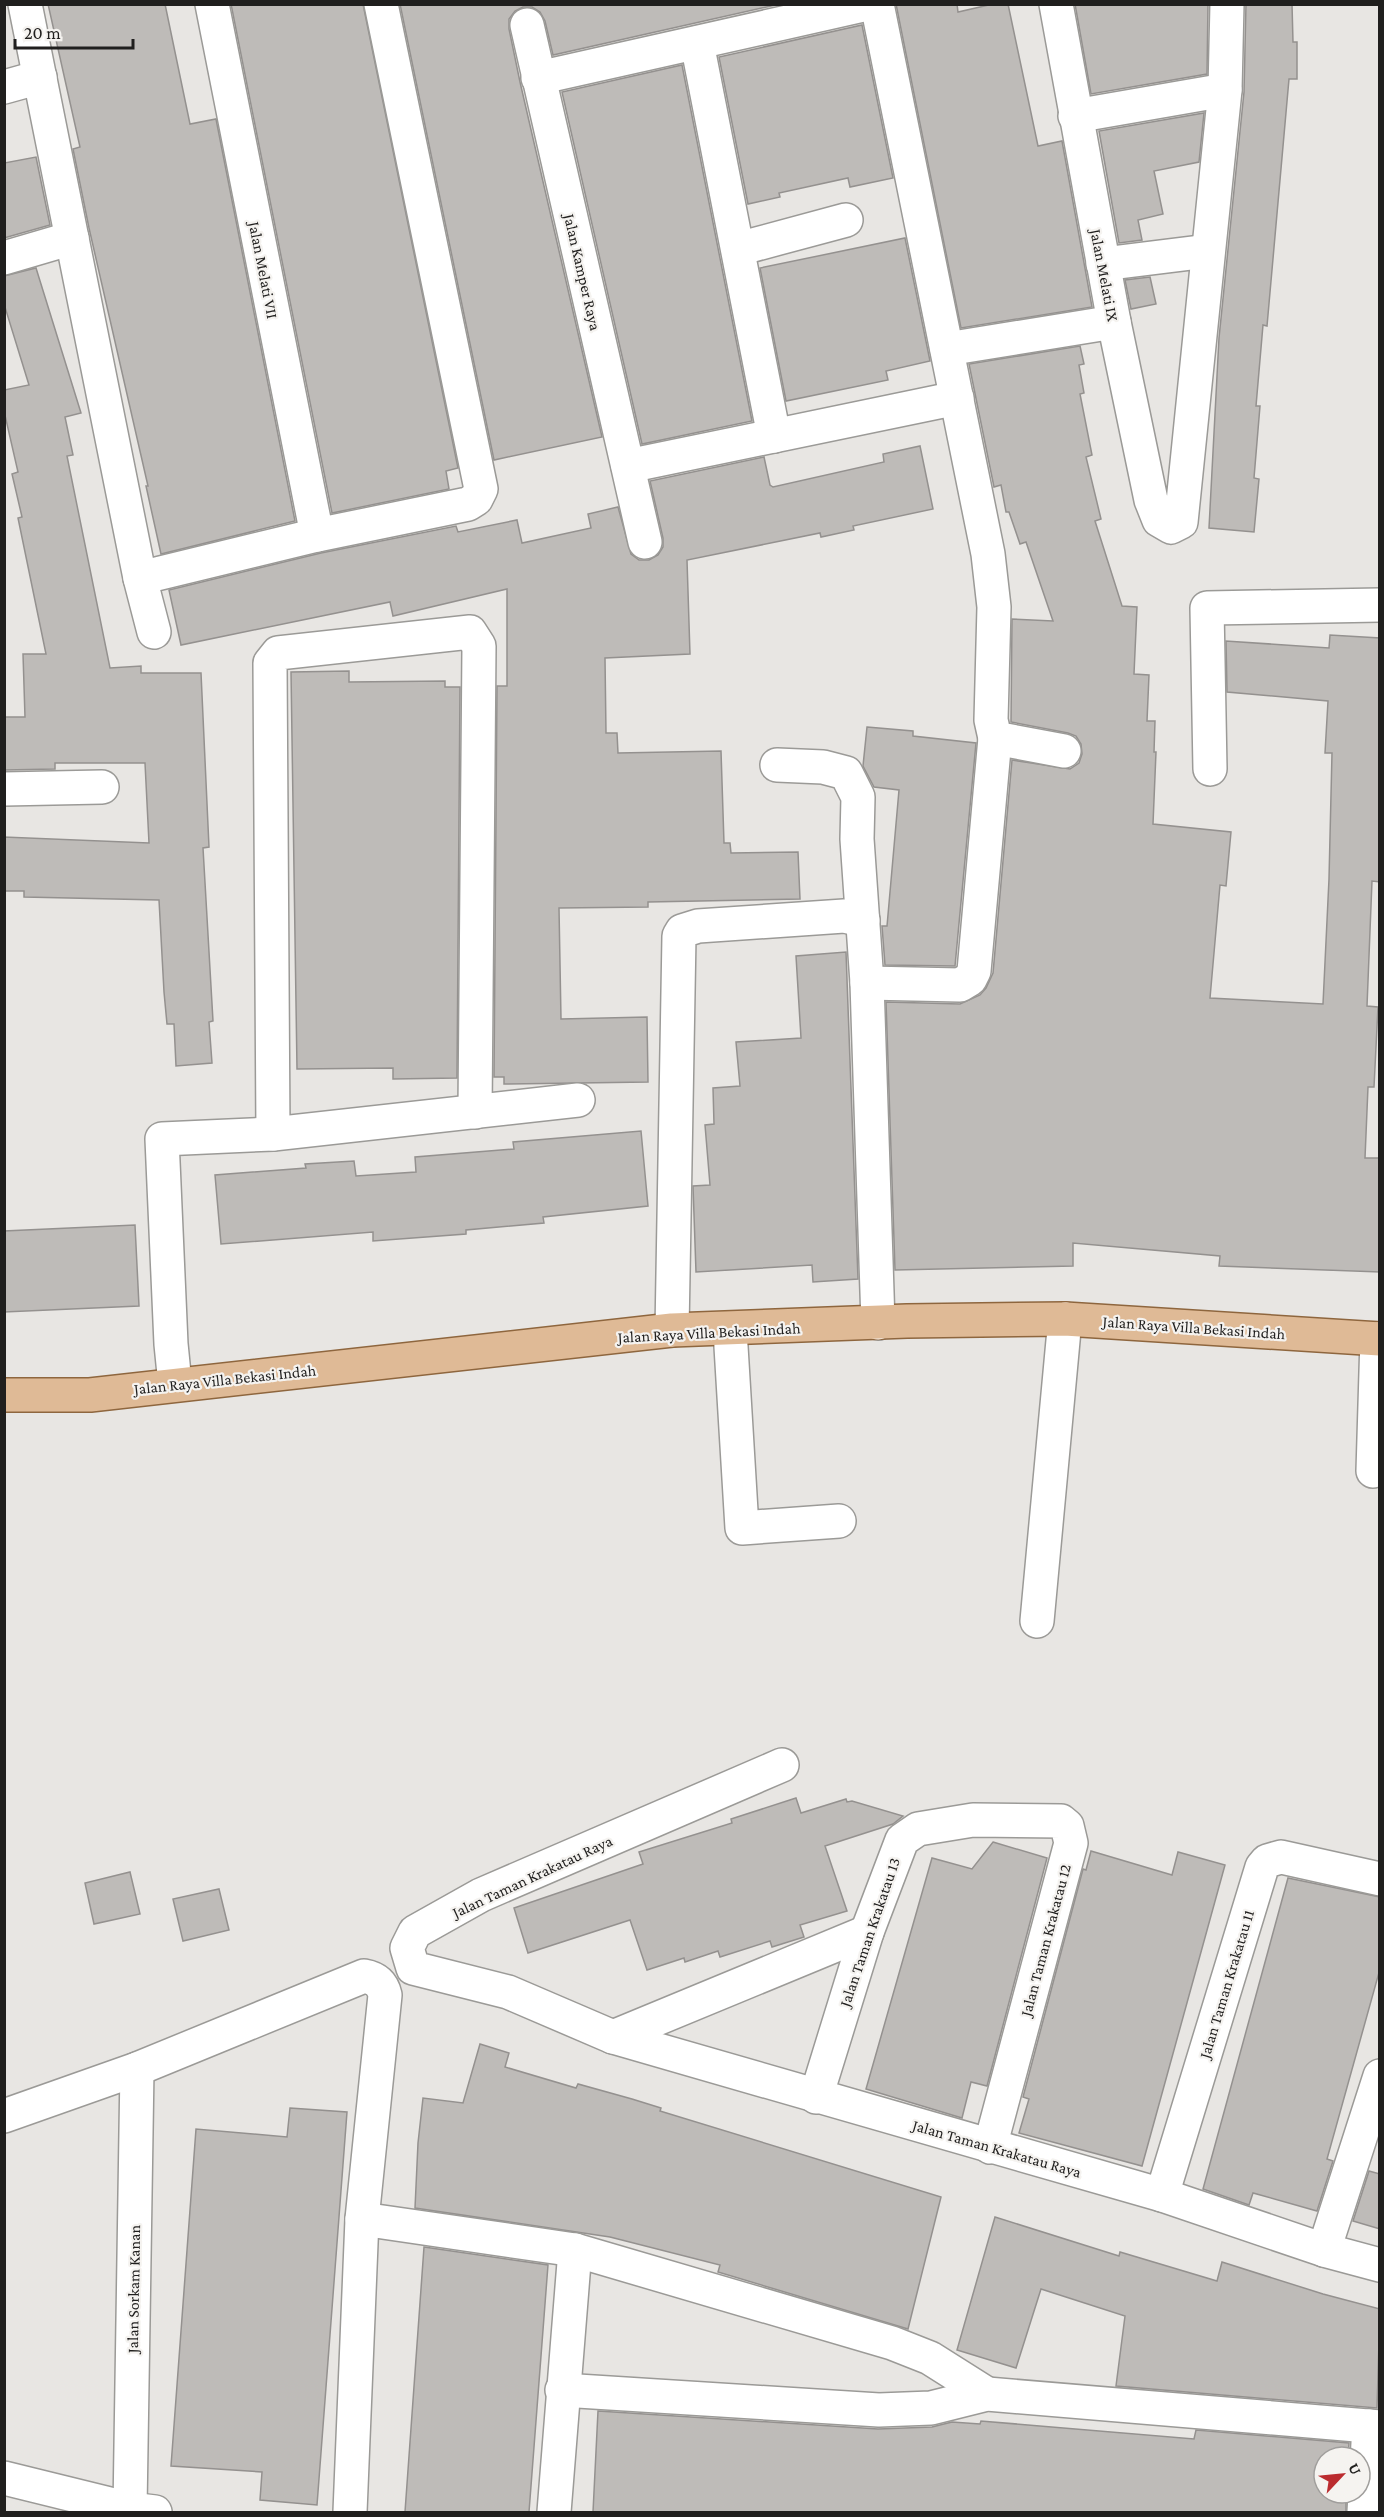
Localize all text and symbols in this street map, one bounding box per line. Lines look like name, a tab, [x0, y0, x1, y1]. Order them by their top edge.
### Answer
scale bar	[15, 12, 134, 50]
text: 20 m	[24, 23, 61, 43]
street label: Jalan Kamper Raya	[559, 210, 604, 333]
street label: Jalan Melati VII	[244, 218, 281, 320]
street label: Jalan Melati IX	[1086, 226, 1122, 324]
street label: Jalan Raya Villa Bekasi Indah	[1100, 1312, 1286, 1343]
street label: Jalan Raya Villa Bekasi Indah	[615, 1319, 801, 1347]
street label: Jalan Raya Villa Bekasi Indah	[131, 1361, 317, 1399]
street label: Jalan Taman Krakatau Raya	[448, 1832, 616, 1923]
street label: Jalan Taman Krakatau 13	[835, 1855, 904, 2011]
street label: Jalan Taman Krakatau 12	[1016, 1862, 1075, 2020]
street label: Jalan Taman Krakatau 11	[1195, 1908, 1258, 2063]
street label: Jalan Taman Krakatau Raya	[908, 2116, 1084, 2182]
street label: Jalan Sorkam Kanan	[124, 2224, 144, 2355]
north arrow	[1312, 2445, 1372, 2505]
text: U	[1345, 2460, 1365, 2477]

